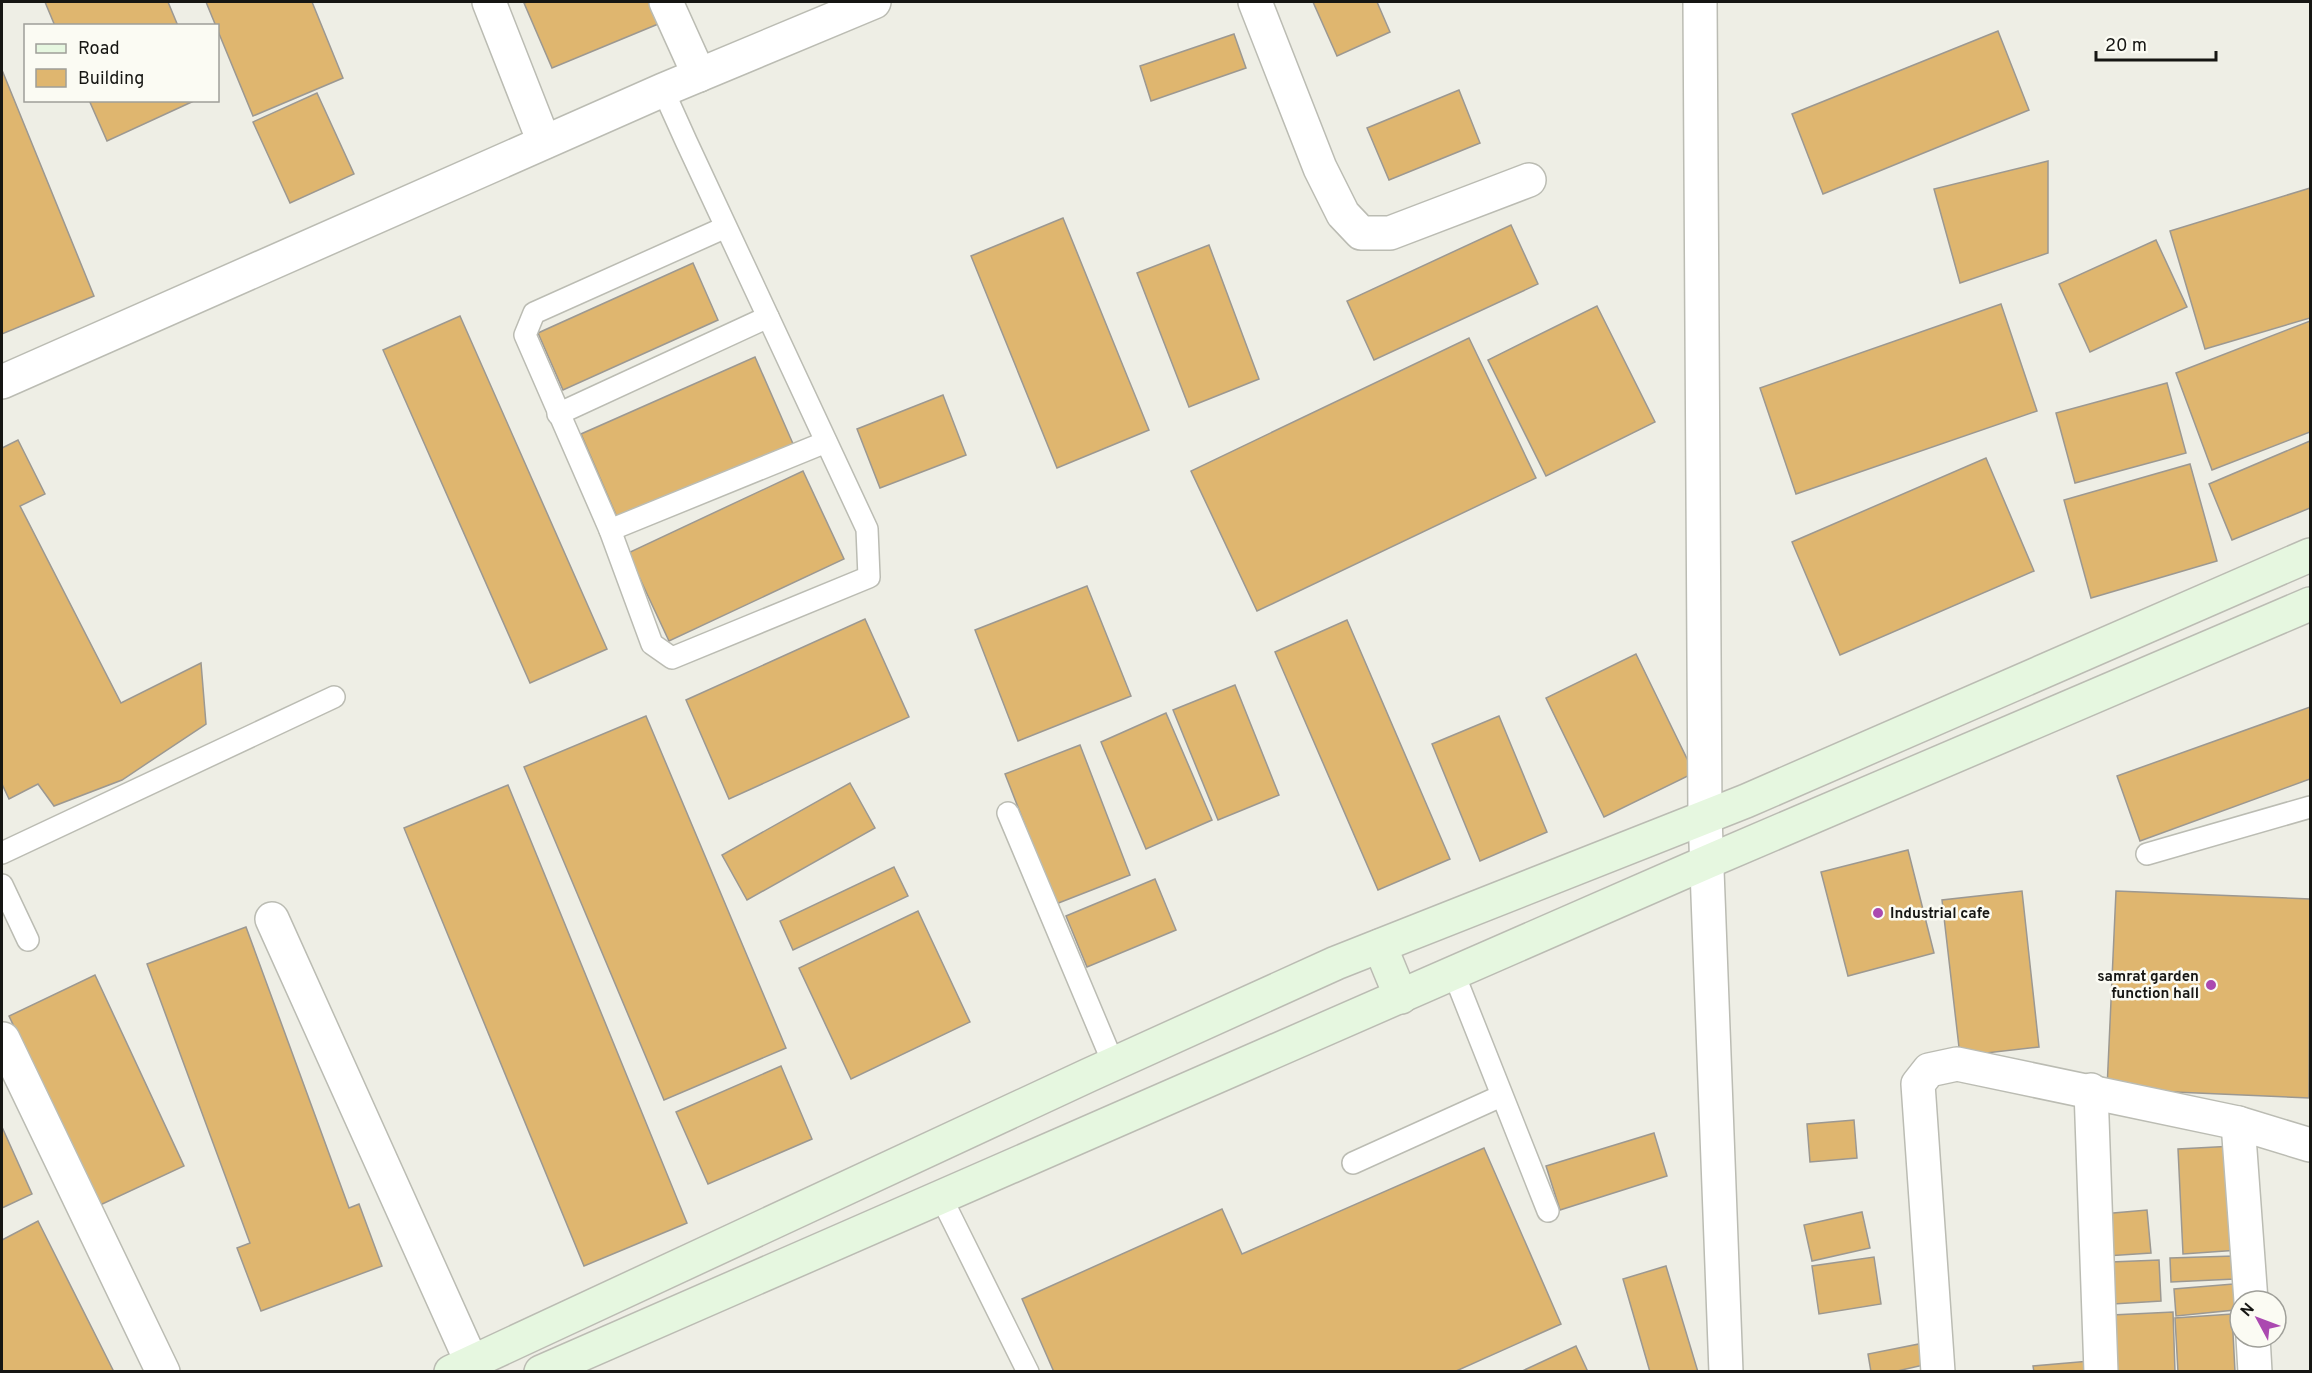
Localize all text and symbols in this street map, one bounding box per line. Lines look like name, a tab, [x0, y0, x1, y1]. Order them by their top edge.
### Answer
legend	[24, 24, 219, 102]
scale bar	[2096, 24, 2216, 62]
text: 20 m	[2105, 35, 2147, 58]
text: Road	[78, 38, 120, 61]
text: Building	[78, 68, 144, 91]
place label: Industrial cafe	[1890, 905, 1990, 924]
marker: Industrial cafe	[1871, 906, 1885, 920]
place label: samrat garden function hall	[2097, 968, 2199, 1004]
marker: samrat garden function hall	[2204, 978, 2218, 992]
north arrow	[2228, 1289, 2288, 1349]
text: N	[2237, 1300, 2260, 1321]

